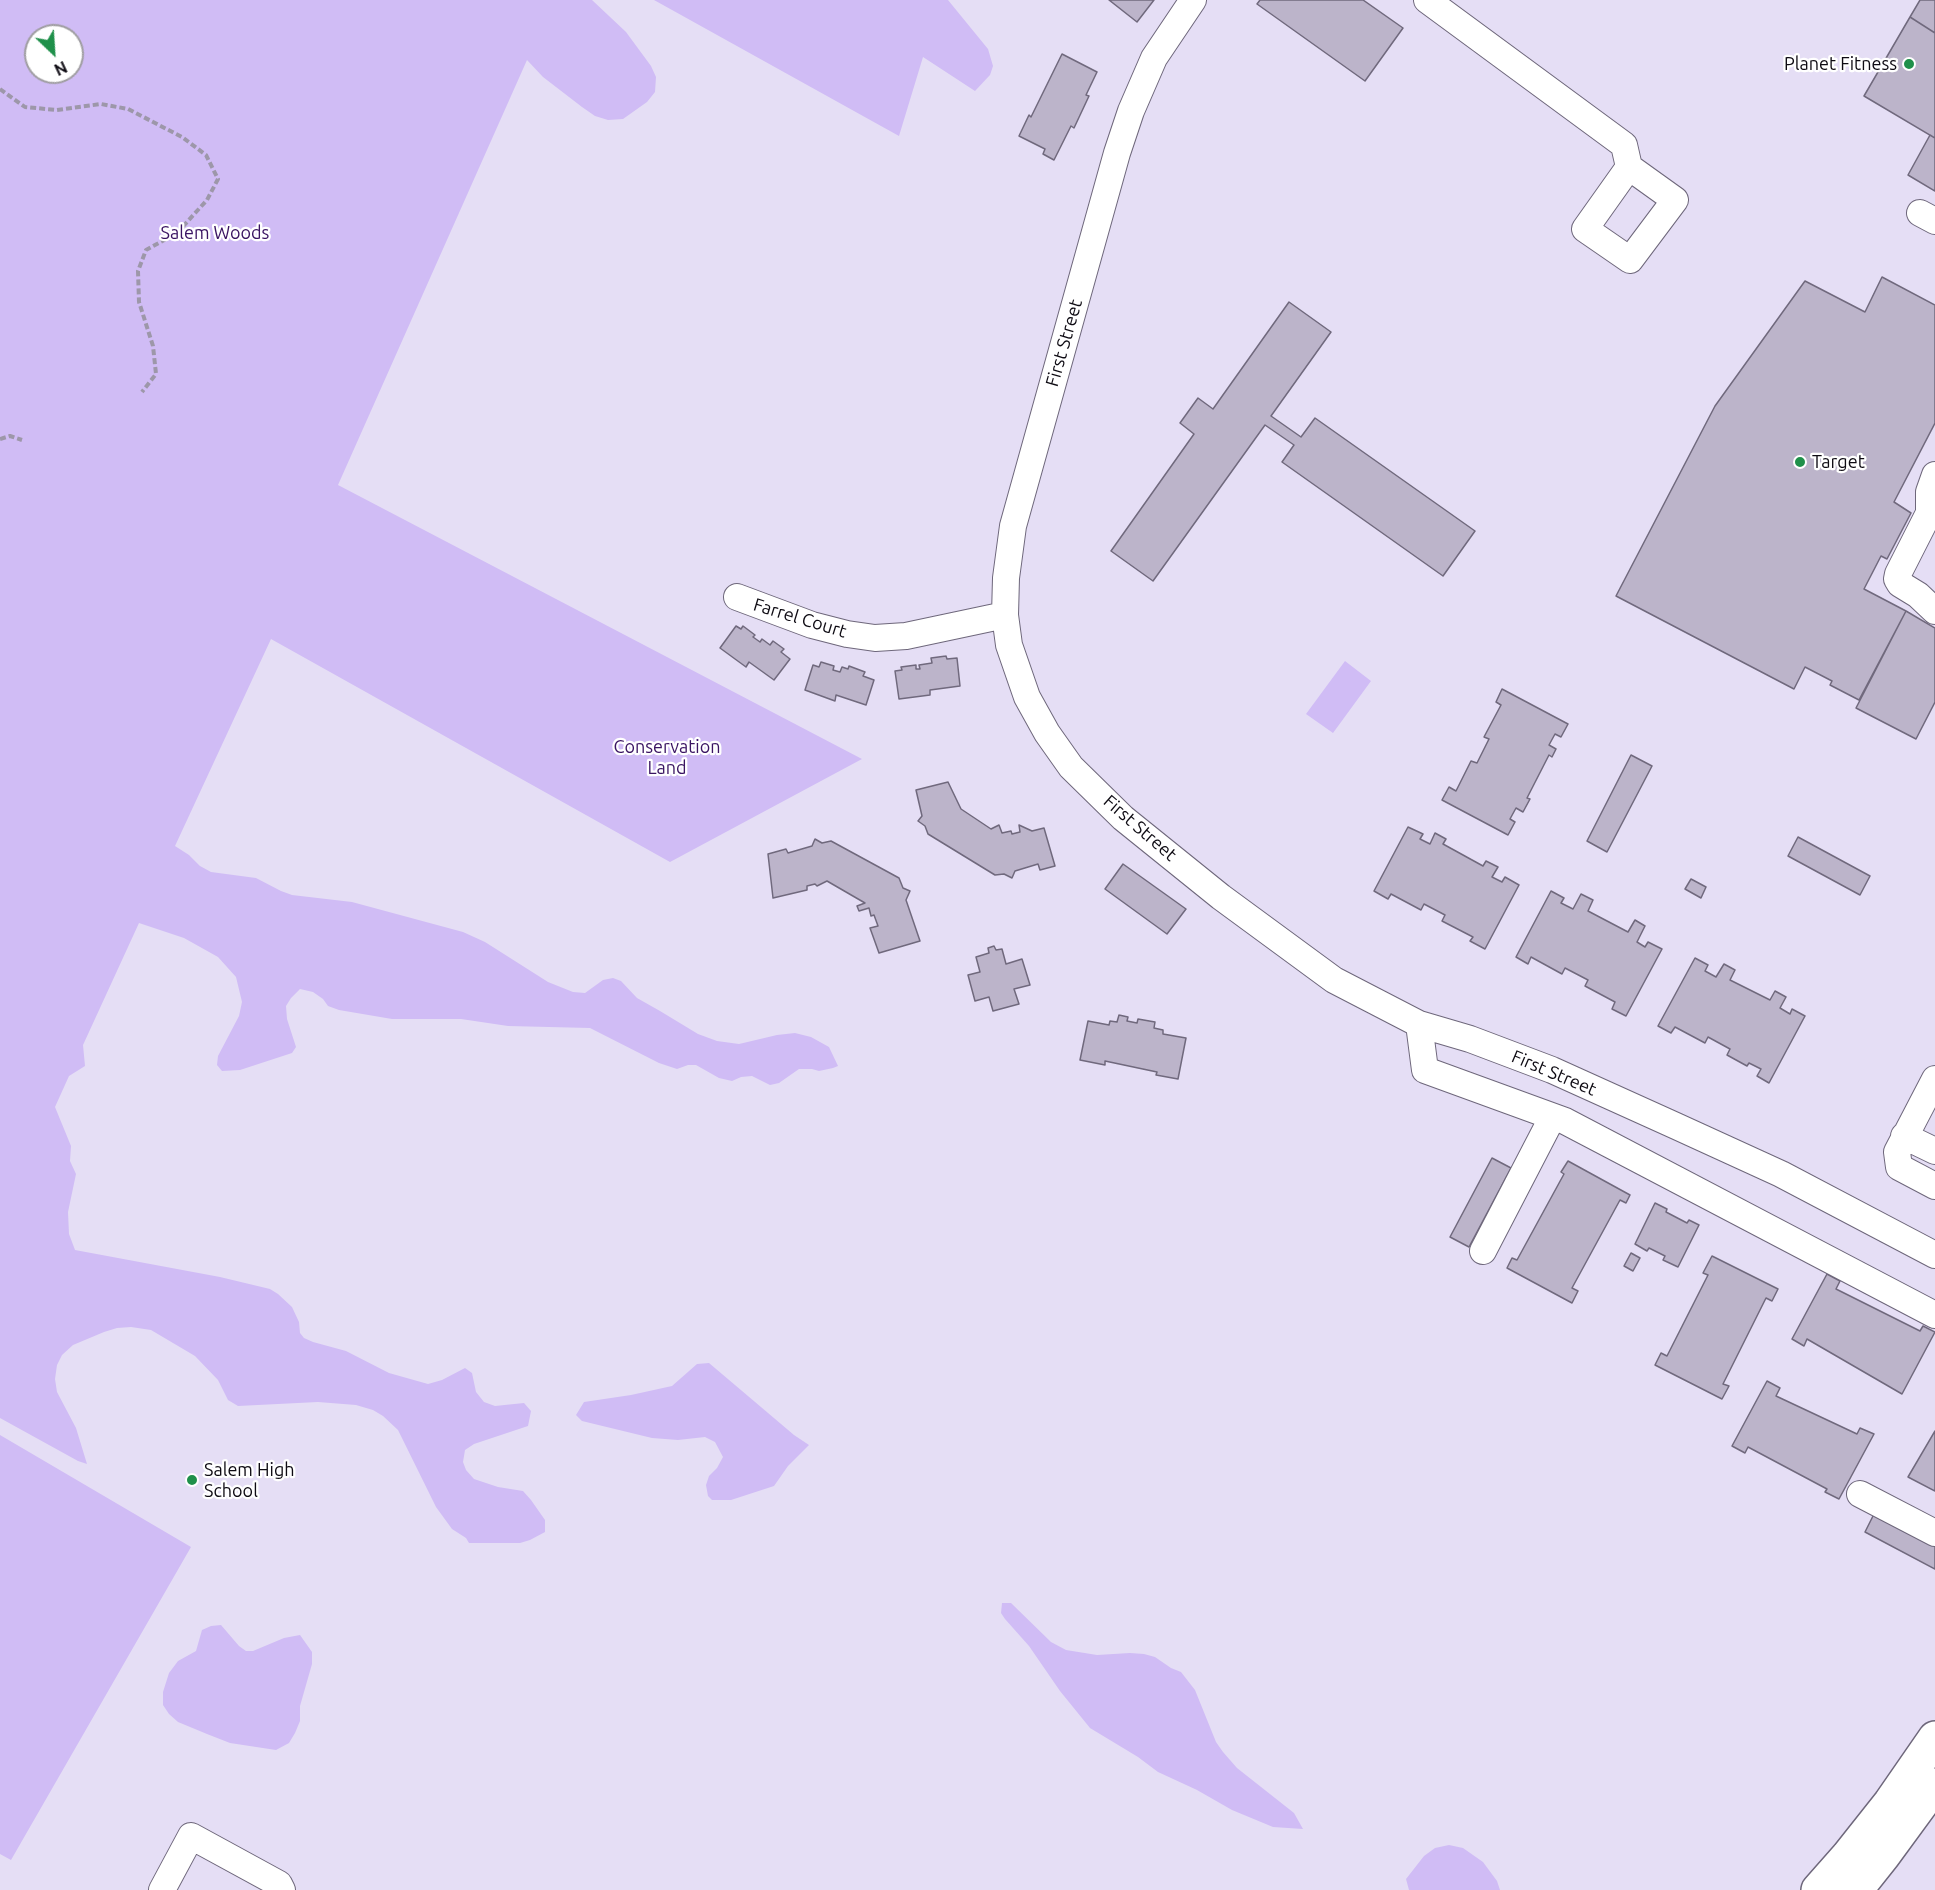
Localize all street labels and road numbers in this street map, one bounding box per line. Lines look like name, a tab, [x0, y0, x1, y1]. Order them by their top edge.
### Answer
street label: First Street	[1041, 297, 1087, 389]
street label: Farrel Court	[751, 594, 849, 642]
street label: First Street	[1099, 790, 1181, 866]
street label: First Street	[1508, 1045, 1600, 1101]

